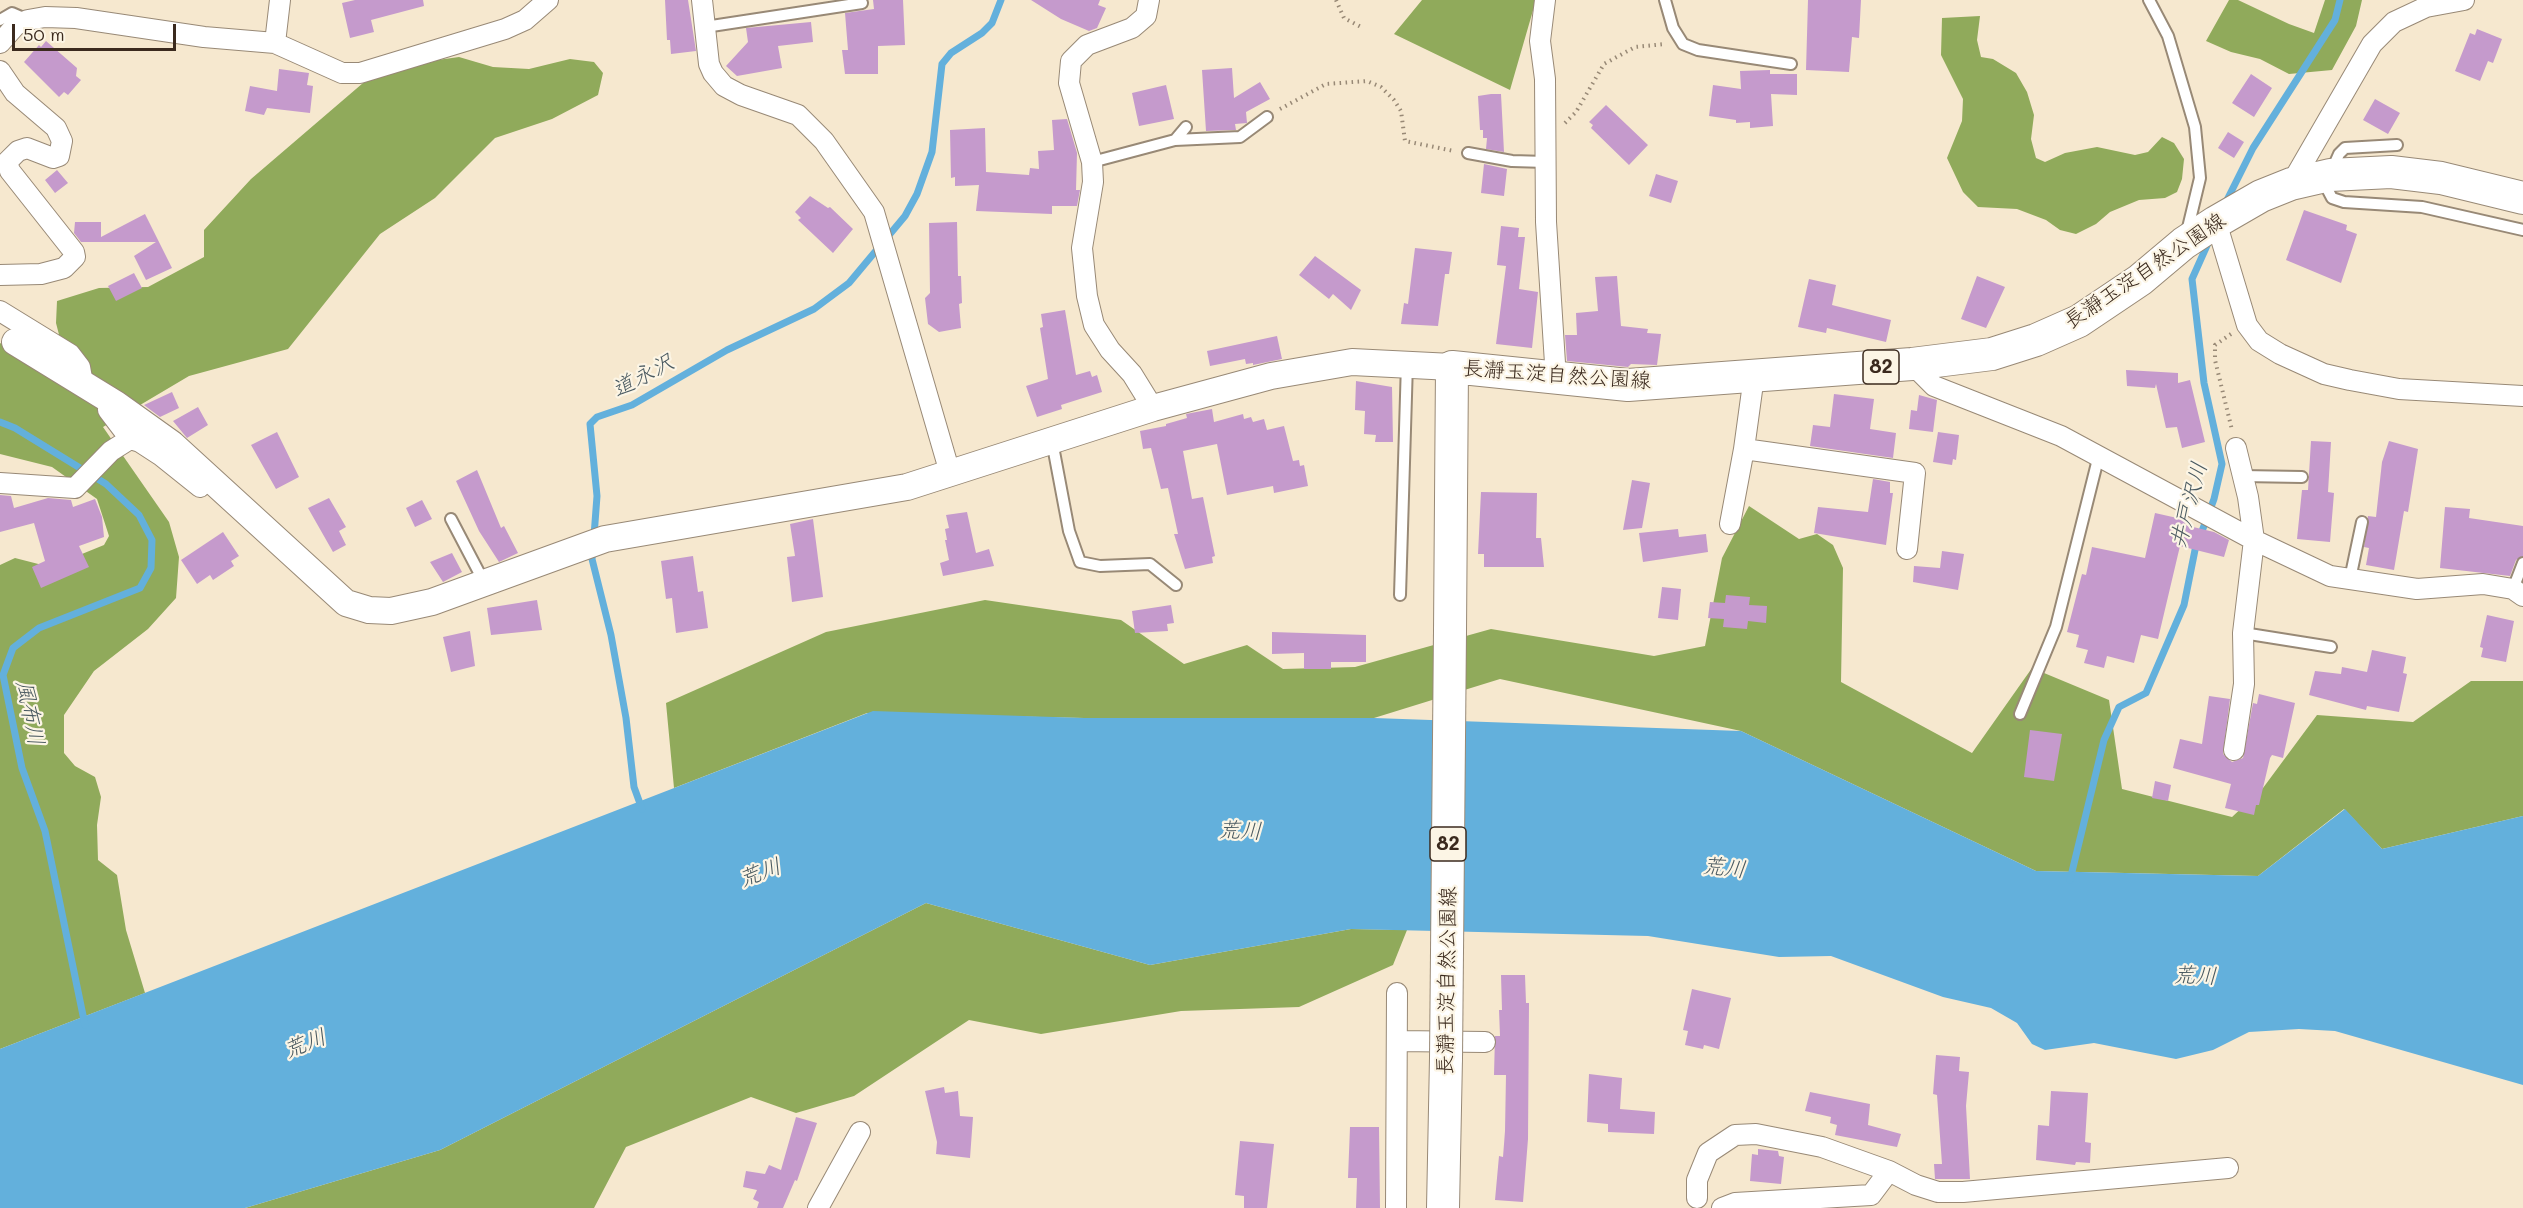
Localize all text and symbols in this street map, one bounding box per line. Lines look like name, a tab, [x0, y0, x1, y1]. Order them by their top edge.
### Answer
scale bar	[15, 12, 178, 50]
text: 50 m	[23, 22, 65, 46]
street label: 長瀞玉淀自然公園線	[2060, 208, 2230, 334]
water label: 道永沢	[608, 349, 678, 403]
road number: 82	[1863, 350, 1899, 384]
street label: 長瀞玉淀自然公園線	[1462, 356, 1652, 394]
water label: 井戸沢川	[2165, 459, 2213, 551]
water label: 風布川	[11, 678, 49, 748]
water label: 荒川	[1218, 817, 1262, 845]
road number: 82	[1430, 827, 1466, 861]
water label: 荒川	[735, 853, 785, 893]
water label: 荒川	[1701, 853, 1747, 883]
street label: 長瀞玉淀自然公園線	[1433, 886, 1461, 1076]
water label: 荒川	[2173, 962, 2217, 990]
water label: 荒川	[280, 1024, 330, 1064]

